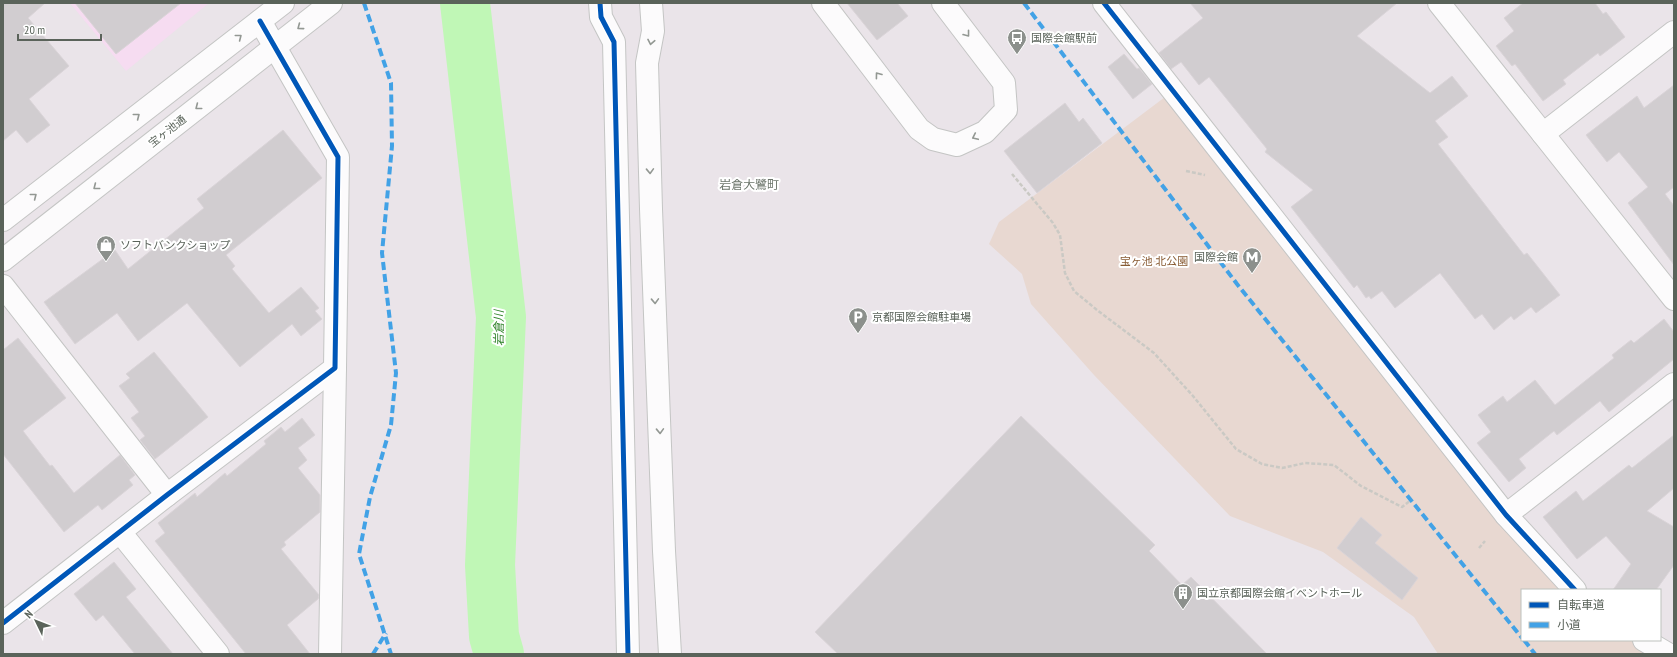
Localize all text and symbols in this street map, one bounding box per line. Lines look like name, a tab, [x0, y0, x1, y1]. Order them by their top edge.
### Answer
scale bar	[18, 16, 101, 42]
text: 20 m	[24, 22, 45, 37]
one-way arrow	[298, 22, 305, 29]
bus stop icon: 国際会館駅前	[1006, 27, 1028, 55]
one-way arrow	[962, 29, 969, 36]
place label: 国際会館駅前	[1031, 31, 1097, 45]
one-way arrow	[235, 34, 242, 41]
one-way arrow	[648, 39, 656, 45]
one-way arrow	[875, 72, 882, 79]
one-way arrow	[195, 102, 202, 109]
street label: 宝ヶ池通	[145, 112, 189, 150]
one-way arrow	[132, 114, 139, 121]
one-way arrow	[972, 132, 979, 140]
one-way arrow	[646, 168, 655, 174]
district label: 岩倉大鷺町	[719, 177, 779, 192]
one-way arrow	[93, 183, 100, 190]
one-way arrow	[29, 194, 36, 201]
shop icon: ソフトバンクショップ	[95, 234, 117, 262]
place label: ソフトバンクショップ	[120, 238, 231, 252]
metro station icon: 国際会館	[1241, 246, 1263, 274]
place label: 国際会館	[1194, 250, 1238, 264]
park label: 宝ヶ池 北公園	[1120, 254, 1188, 268]
one-way arrow	[651, 298, 659, 304]
parking icon: 京都国際会館駐車場	[847, 306, 869, 334]
water label: 岩倉川	[491, 308, 506, 346]
place label: 京都国際会館駐車場	[872, 310, 971, 324]
one-way arrow	[656, 428, 664, 434]
building icon: 国立京都国際会館イベントホール	[1172, 582, 1194, 610]
place label: 国立京都国際会館イベントホール	[1197, 586, 1362, 600]
legend	[1521, 589, 1661, 641]
text: 自転車道	[1557, 597, 1605, 612]
north arrow	[16, 601, 56, 641]
text: N	[22, 607, 36, 621]
text: 小道	[1557, 617, 1581, 632]

